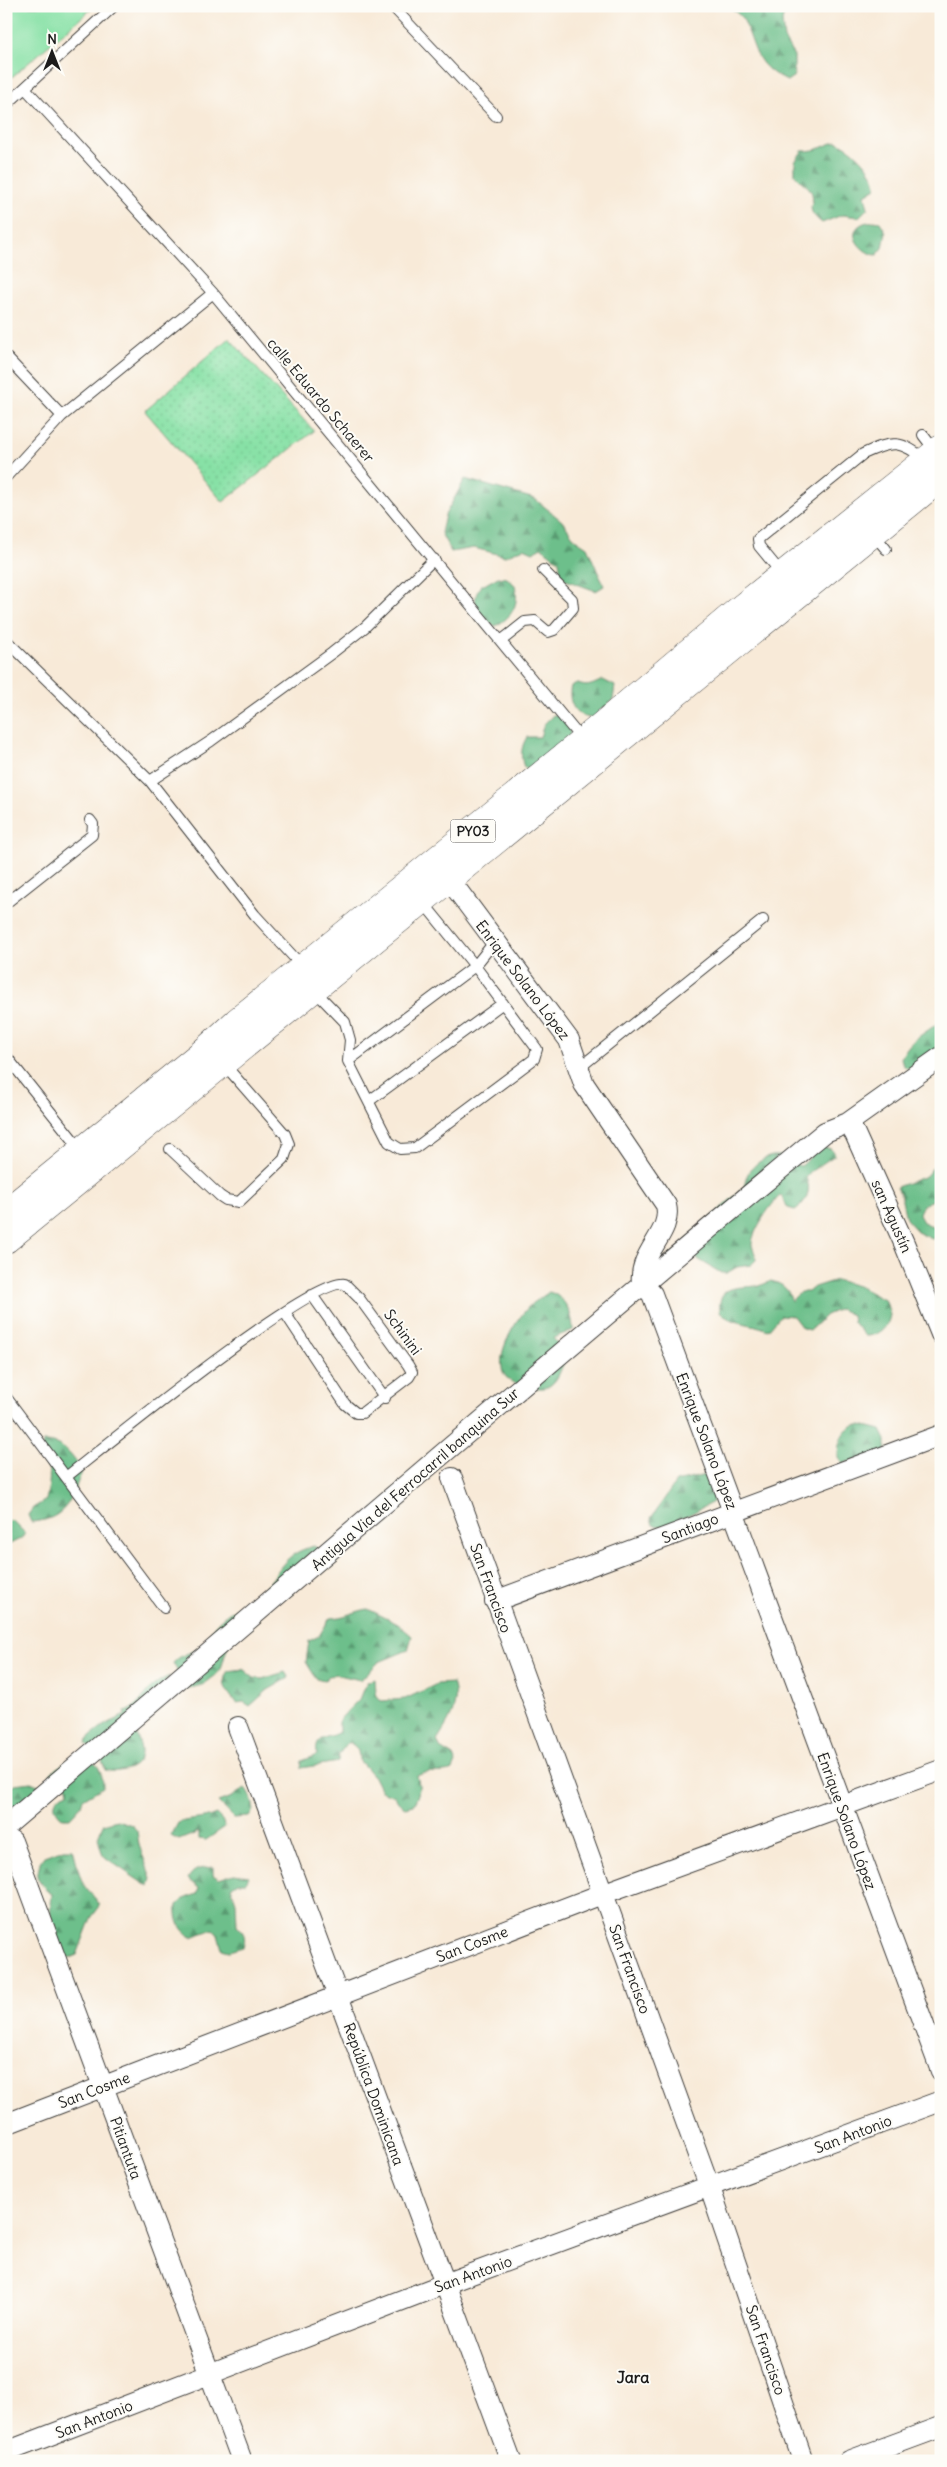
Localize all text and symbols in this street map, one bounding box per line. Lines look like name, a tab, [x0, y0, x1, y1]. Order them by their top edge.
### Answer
north arrow	[28, 28, 78, 78]
text: N	[47, 30, 57, 48]
street label: calle Eduardo Schaerer	[263, 334, 379, 466]
road number: PY03	[450, 819, 496, 842]
street label: Enrique Solano López	[472, 916, 574, 1044]
street label: san Agustín	[867, 1176, 917, 1256]
street label: Schinini	[380, 1305, 426, 1359]
street label: Enrique Solano López	[672, 1370, 742, 1512]
street label: Antigua Via del Ferrocarril banquina Sur	[307, 1383, 523, 1575]
street label: Santiago	[659, 1509, 721, 1547]
street label: San Francisco	[466, 1541, 516, 1635]
street label: Enrique Solano López	[813, 1750, 881, 1892]
street label: San Cosme	[433, 1922, 511, 1966]
street label: San Francisco	[605, 1922, 655, 2016]
street label: República Dominicana	[339, 2020, 409, 2168]
street label: San Cosme	[55, 2068, 133, 2112]
street label: San Antonio	[812, 2111, 894, 2157]
street label: Pitiantuta	[106, 2114, 146, 2182]
street label: San Antonio	[432, 2251, 514, 2297]
street label: San Francisco	[742, 2302, 790, 2398]
district label: Jara	[617, 2367, 649, 2387]
street label: San Antonio	[53, 2396, 135, 2442]

